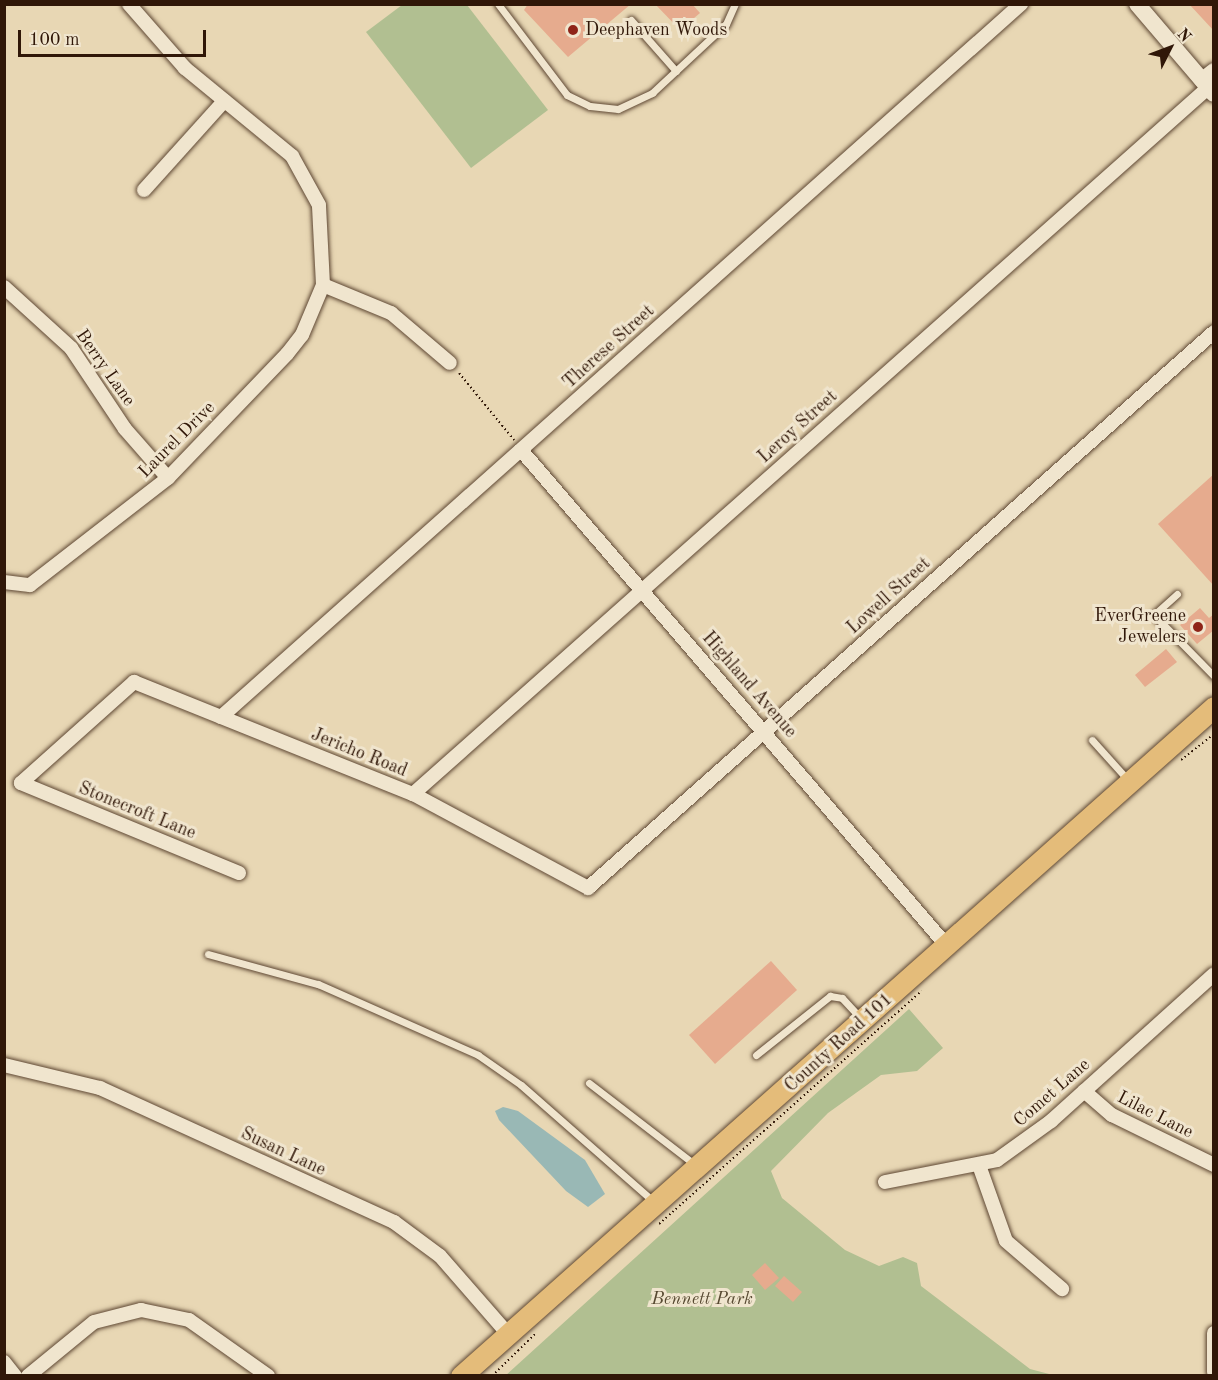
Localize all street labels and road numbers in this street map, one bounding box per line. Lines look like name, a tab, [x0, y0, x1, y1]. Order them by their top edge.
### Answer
street label: Therese Street	[559, 300, 659, 394]
street label: Berry Lane	[71, 325, 139, 411]
street label: Leroy Street	[754, 386, 842, 468]
street label: Laurel Drive	[134, 397, 220, 483]
street label: Lowell Street	[843, 553, 935, 639]
street label: Highland Avenue	[697, 627, 801, 743]
street label: Jericho Road	[308, 724, 410, 782]
street label: Stonecroft Lane	[75, 778, 199, 844]
street label: County Road 101	[781, 989, 897, 1097]
street label: Comet Lane	[1009, 1054, 1095, 1132]
street label: Lilac Lane	[1113, 1087, 1197, 1143]
street label: Susan Lane	[237, 1123, 329, 1181]

